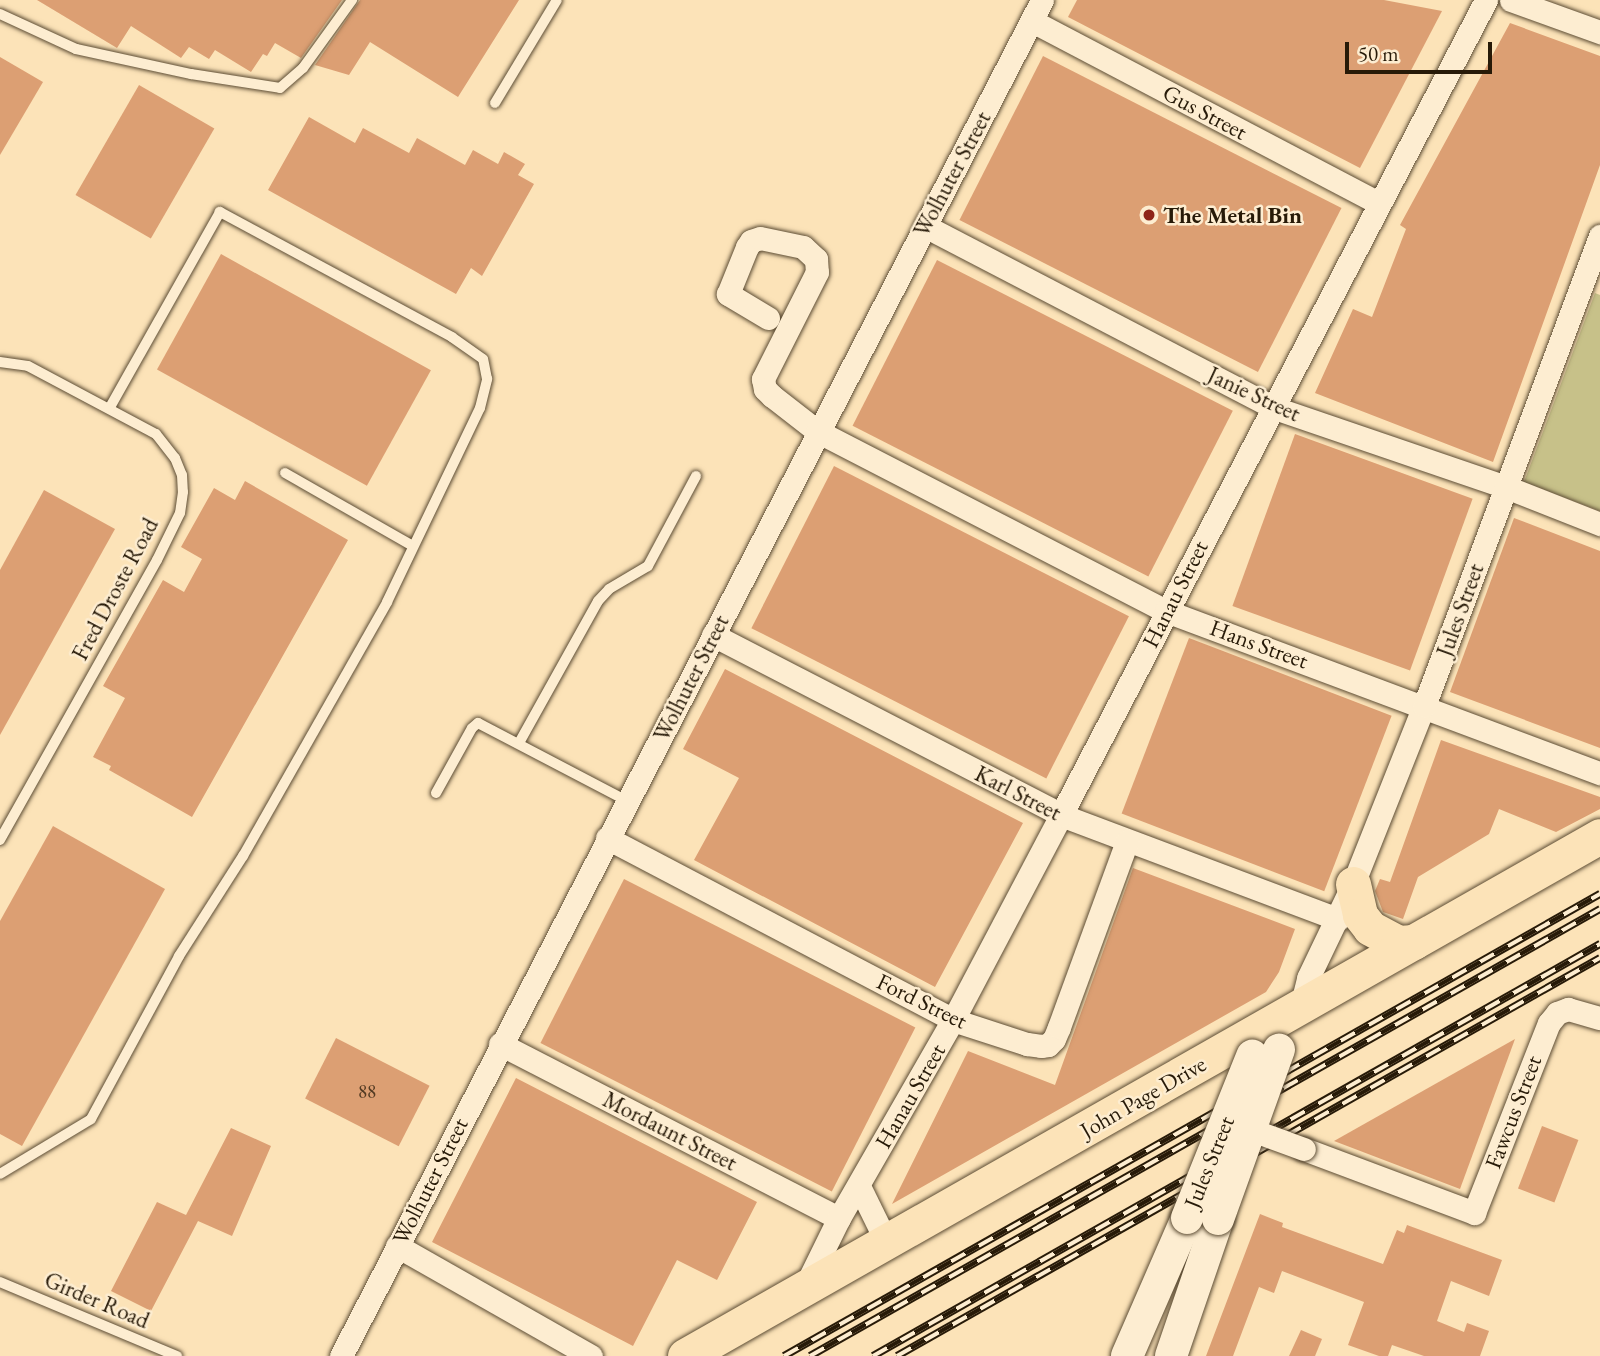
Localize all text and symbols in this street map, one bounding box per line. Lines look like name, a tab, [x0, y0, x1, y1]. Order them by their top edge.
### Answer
scale bar	[1348, 28, 1495, 72]
text: 50 m	[1358, 40, 1399, 67]
street label: Gus Street	[1158, 78, 1252, 146]
street label: Wolhuter Street	[907, 106, 997, 242]
place label: The Metal Bin	[1163, 201, 1302, 229]
marker: The Metal Bin	[1141, 207, 1157, 223]
street label: Janie Street	[1203, 361, 1305, 427]
street label: Fred Droste Road	[66, 513, 164, 665]
street label: Hanau Street	[1136, 536, 1214, 652]
street label: Jules Street	[1430, 560, 1490, 660]
street label: Wolhuter Street	[647, 610, 735, 746]
street label: Hans Street	[1206, 614, 1312, 674]
street label: Karl Street	[970, 760, 1066, 826]
street label: Ford Street	[872, 967, 972, 1035]
street label: Hanau Street	[869, 1039, 951, 1153]
street label: John Page Drive	[1075, 1050, 1211, 1144]
street label: Fawcus Street	[1479, 1051, 1547, 1173]
house number: 88	[358, 1081, 376, 1103]
street label: Mordaunt Street	[598, 1085, 742, 1177]
street label: Jules Street	[1178, 1112, 1240, 1212]
street label: Wolhuter Street	[386, 1113, 474, 1249]
street label: Girder Road	[40, 1266, 154, 1334]

